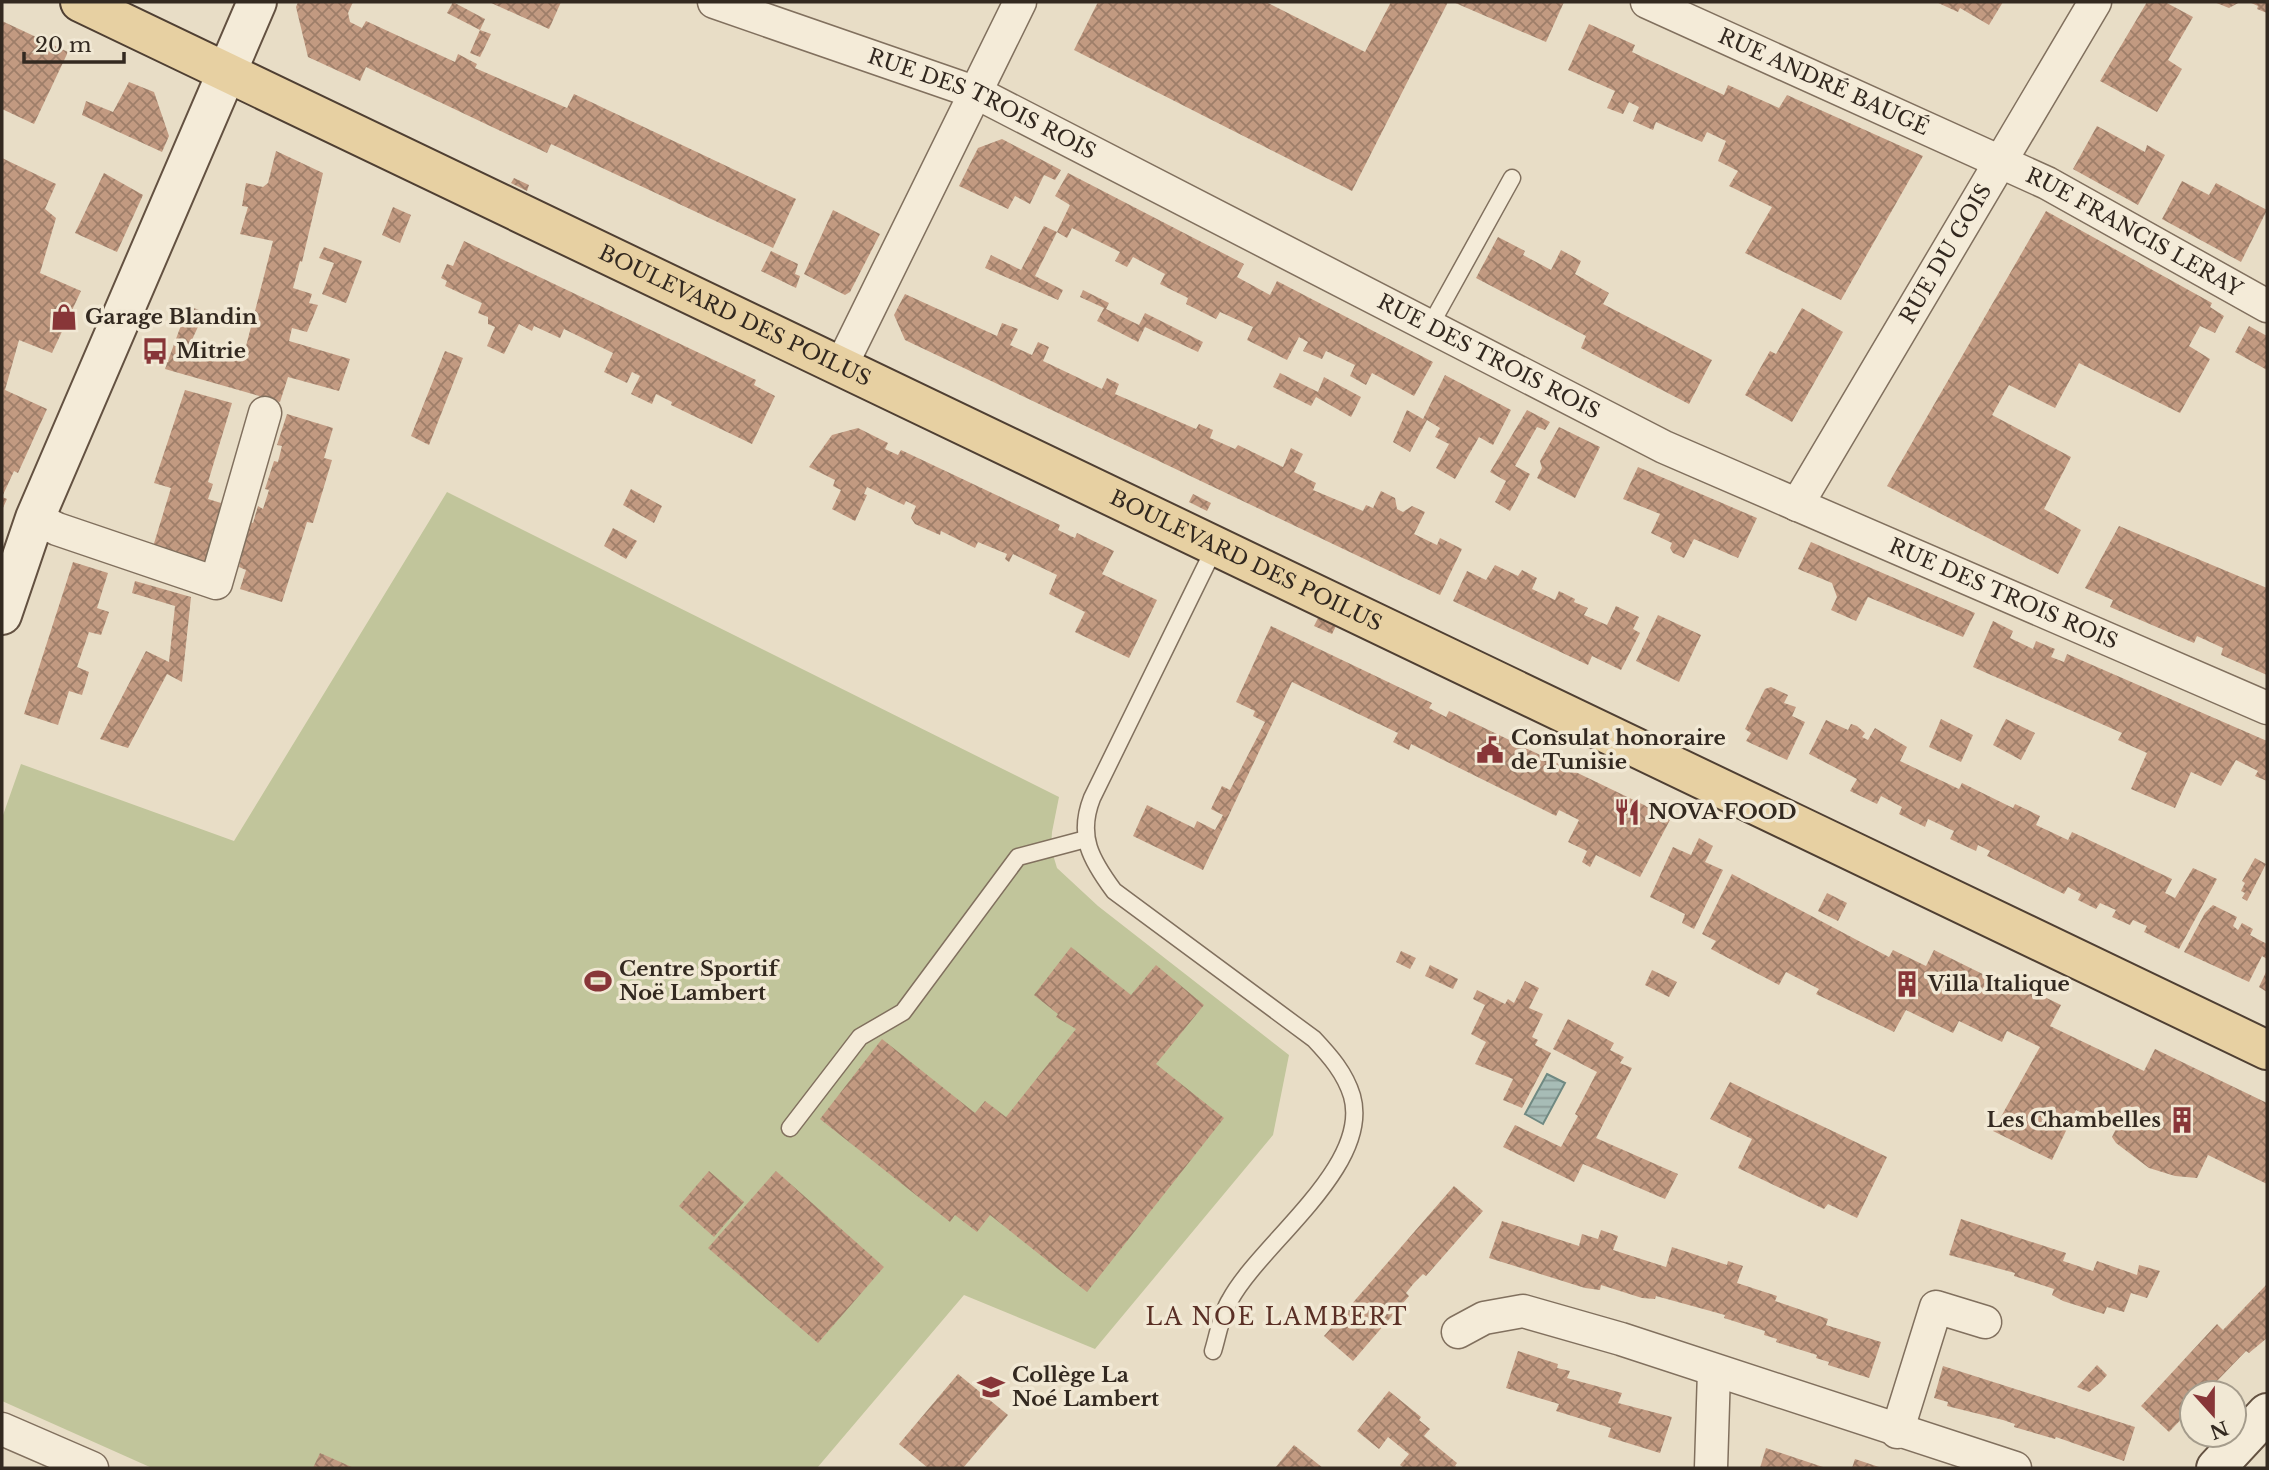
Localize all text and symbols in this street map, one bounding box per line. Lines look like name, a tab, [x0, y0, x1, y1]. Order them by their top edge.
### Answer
scale bar	[24, 21, 124, 65]
street label: RUE ANDRÉ BAUGÉ	[1714, 23, 1933, 141]
text: 20 m	[35, 32, 92, 58]
street label: RUE DES TROIS ROIS	[864, 43, 1100, 165]
street label: RUE FRANCIS LERAY	[2022, 162, 2247, 303]
street label: RUE DU GOIS	[1894, 179, 1997, 328]
street label: BOULEVARD DES POILUS	[594, 239, 875, 392]
street label: RUE DES TROIS ROIS	[1373, 289, 1604, 425]
shop icon: Garage Blandin	[49, 302, 79, 332]
place label: Garage Blandin	[85, 304, 257, 330]
bus stop icon: Mitrie	[140, 336, 170, 366]
place label: Mitrie	[176, 338, 246, 364]
street label: BOULEVARD DES POILUS	[1106, 484, 1386, 637]
street label: RUE DES TROIS ROIS	[1885, 533, 2122, 655]
place label: Consulat honoraire de Tunisie	[1511, 725, 1726, 775]
public building icon: Consulat honoraire de Tunisie	[1475, 735, 1505, 765]
restaurant icon: NOVA FOOD	[1612, 797, 1642, 827]
place label: NOVA FOOD	[1648, 799, 1797, 825]
place label: Centre Sportif Noë Lambert	[619, 956, 780, 1006]
sports icon: Centre Sportif Noë Lambert	[583, 966, 613, 996]
building icon: Villa Italique	[1892, 969, 1922, 999]
place label: Villa Italique	[1927, 971, 2070, 997]
building icon: Les Chambelles	[2167, 1105, 2197, 1135]
place label: Les Chambelles	[1987, 1107, 2161, 1133]
district label: LA NOE LAMBERT	[1145, 1303, 1409, 1331]
place label: Collège La Noé Lambert	[1012, 1362, 1159, 1412]
school or university icon: Collège La Noé Lambert	[976, 1372, 1006, 1402]
north arrow	[2178, 1379, 2248, 1449]
text: N	[2206, 1415, 2231, 1443]

